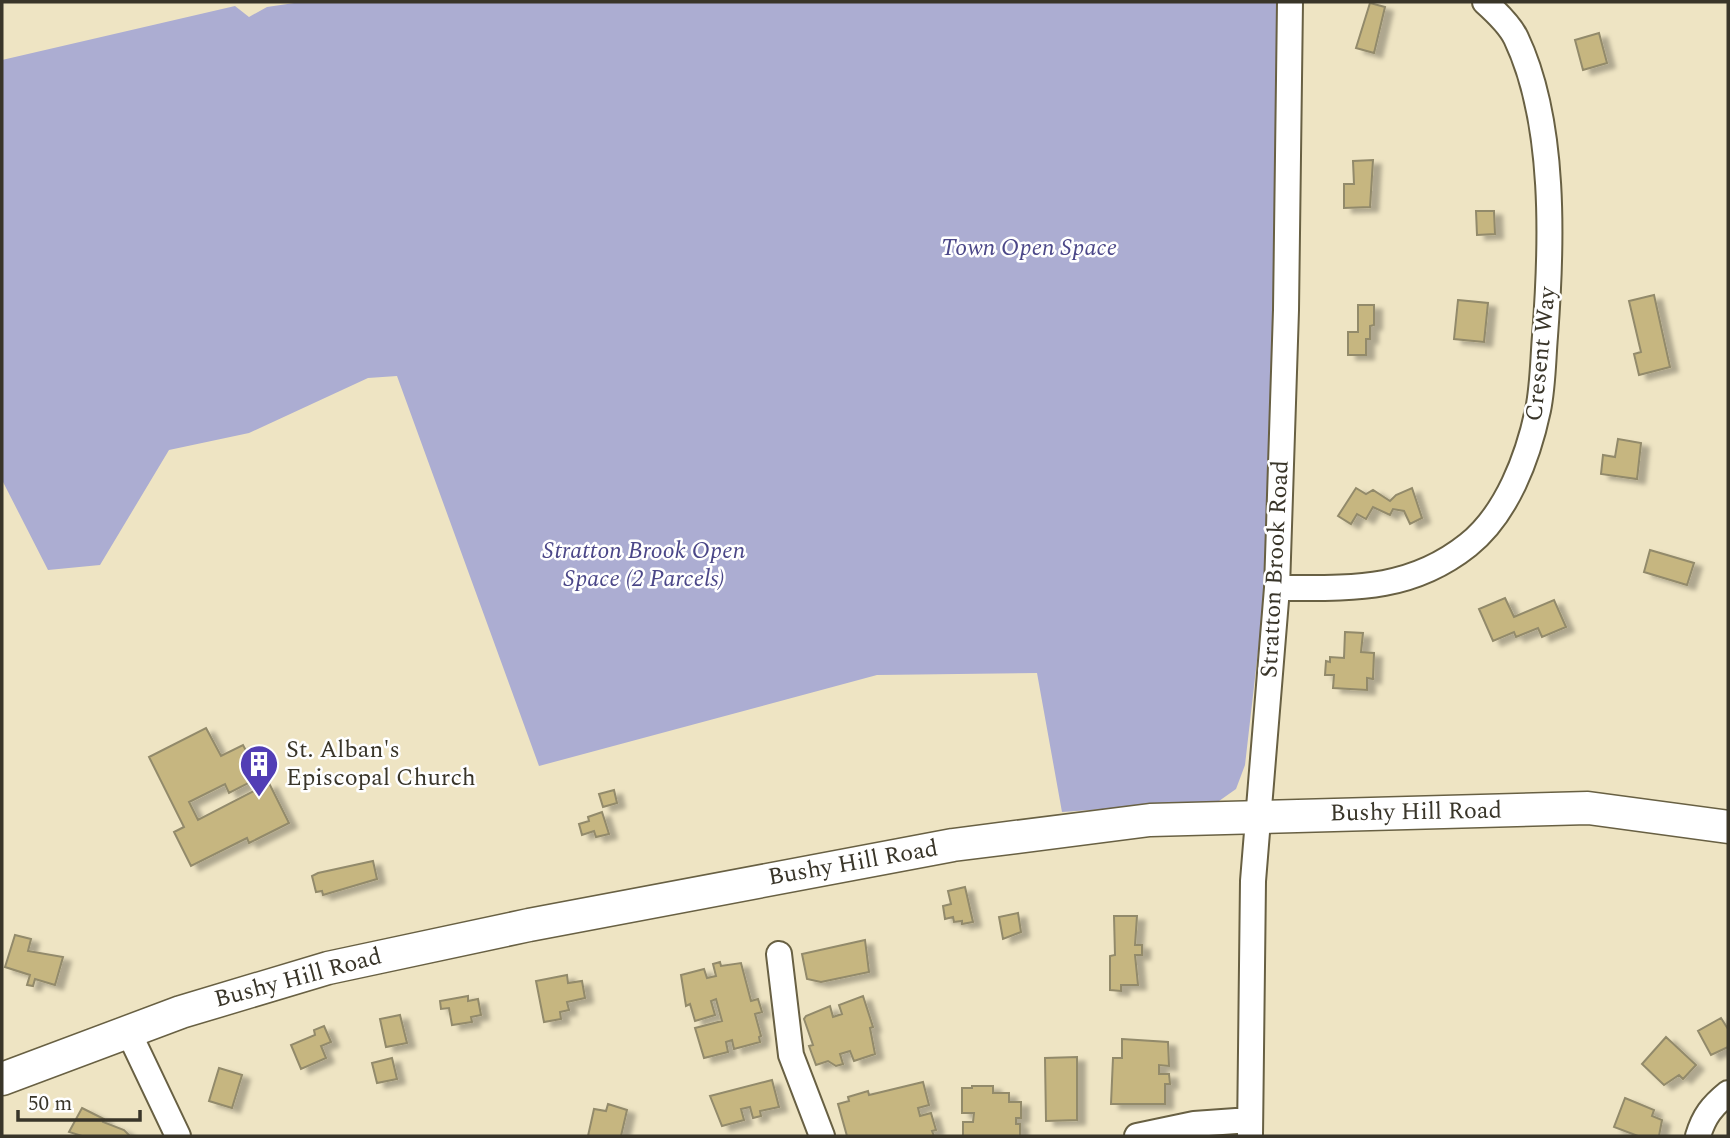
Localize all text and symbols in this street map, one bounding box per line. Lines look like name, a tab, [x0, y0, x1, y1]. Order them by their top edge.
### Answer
park label: Town Open Space	[941, 230, 1117, 266]
street label: Cresent Way	[1516, 283, 1566, 423]
street label: Stratton Brook Road	[1251, 459, 1299, 679]
park label: Stratton Brook Open Space (2 Parcels)	[543, 533, 746, 597]
place label: St. Alban's Episcopal Church	[286, 732, 476, 796]
building icon: St. Alban's Episcopal Church	[238, 743, 280, 798]
street label: Bushy Hill Road	[1330, 793, 1502, 831]
street label: Bushy Hill Road	[765, 830, 941, 896]
street label: Bushy Hill Road	[210, 938, 386, 1018]
scale bar	[18, 1078, 140, 1122]
text: 50 m	[28, 1088, 72, 1120]

